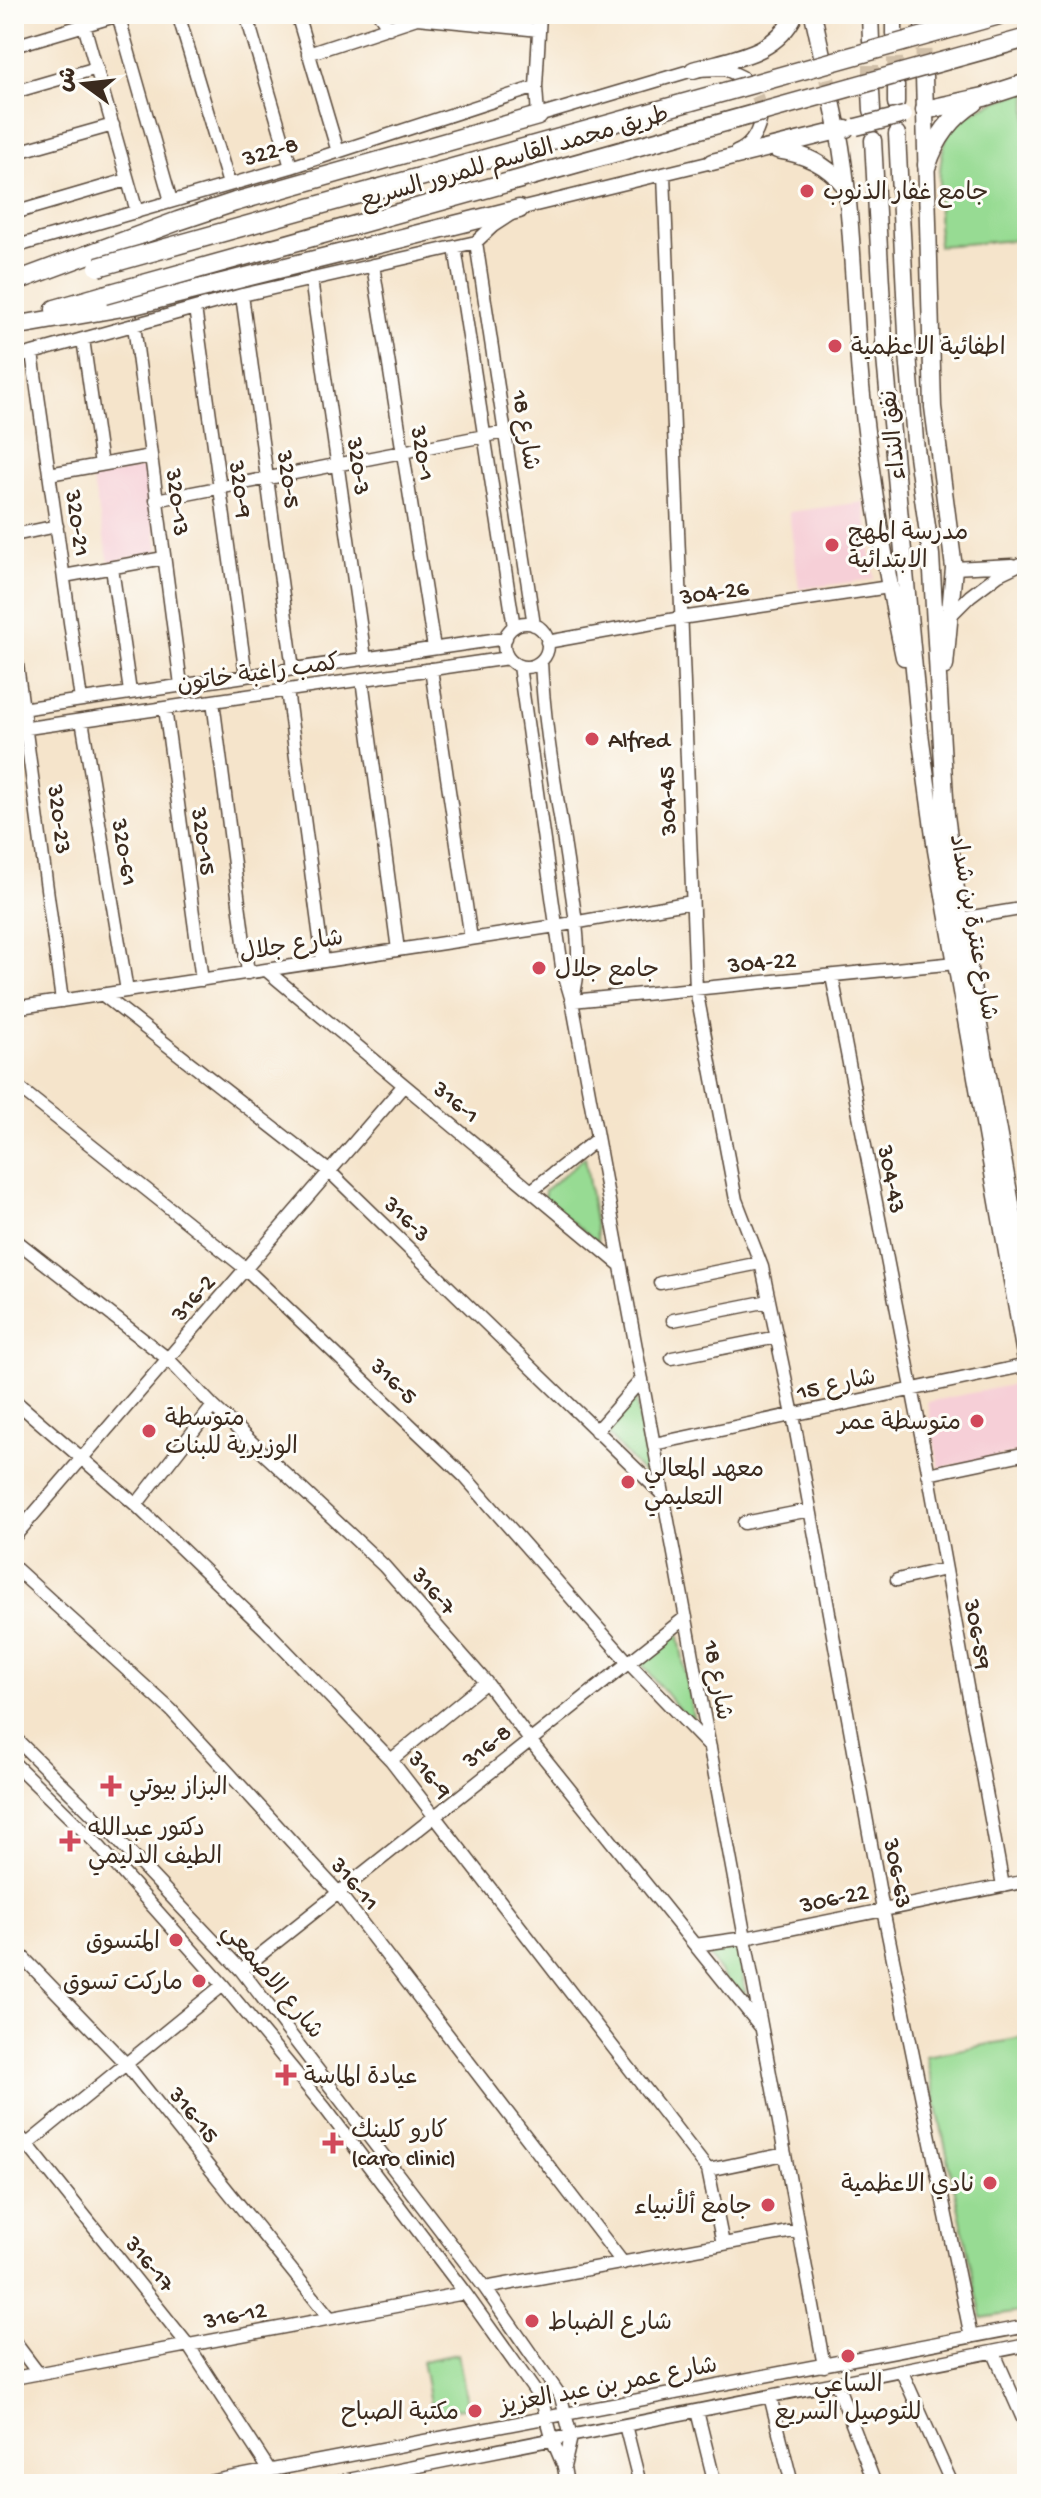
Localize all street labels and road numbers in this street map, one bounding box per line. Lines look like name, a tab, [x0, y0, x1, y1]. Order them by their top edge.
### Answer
street label: طريق محمد القاسم للمرور السريع	[357, 101, 673, 217]
street label: 322-8	[239, 132, 302, 175]
street label: شارع 18	[503, 388, 544, 473]
street label: نفق النداء	[876, 388, 915, 481]
street label: 320-1	[402, 423, 439, 483]
street label: 320-3	[338, 435, 375, 497]
street label: 320-5	[268, 448, 305, 510]
street label: 320-9	[220, 458, 257, 520]
street label: 320-13	[157, 466, 194, 538]
street label: 320-21	[56, 487, 95, 559]
street label: 304-26	[677, 575, 751, 614]
street label: كمب راغبة خاتون	[175, 650, 342, 701]
street label: 304-45	[654, 766, 685, 837]
street label: 320-23	[39, 782, 76, 856]
street label: 320-15	[182, 805, 221, 877]
street label: 320-61	[103, 816, 142, 888]
street label: شارع عنترة بن شداد	[941, 832, 1002, 1023]
street label: شارع جلال	[237, 925, 346, 970]
street label: 304-22	[726, 947, 798, 982]
street label: 316-1	[425, 1075, 484, 1131]
street label: 304-43	[869, 1142, 910, 1216]
street label: 316-3	[375, 1191, 435, 1250]
street label: 316-2	[165, 1269, 223, 1330]
street label: 316-5	[362, 1352, 422, 1412]
street label: شارع 15	[794, 1364, 879, 1409]
street label: 316-7	[403, 1562, 461, 1623]
street label: 306-59	[955, 1596, 996, 1672]
street label: شارع 18	[694, 1637, 737, 1723]
street label: 316-8	[457, 1719, 519, 1777]
street label: 316-9	[399, 1745, 457, 1806]
street label: 306-63	[874, 1835, 917, 1911]
street label: 316-11	[322, 1852, 384, 1918]
street label: 306-22	[797, 1879, 872, 1922]
street label: شارع الاصمعي	[212, 1918, 328, 2048]
street label: 316-15	[160, 2081, 224, 2150]
street label: 316-17	[116, 2230, 180, 2300]
street label: 316-12	[201, 2297, 270, 2338]
street label: شارع عمر بن عبد العزيز	[495, 2352, 720, 2423]

